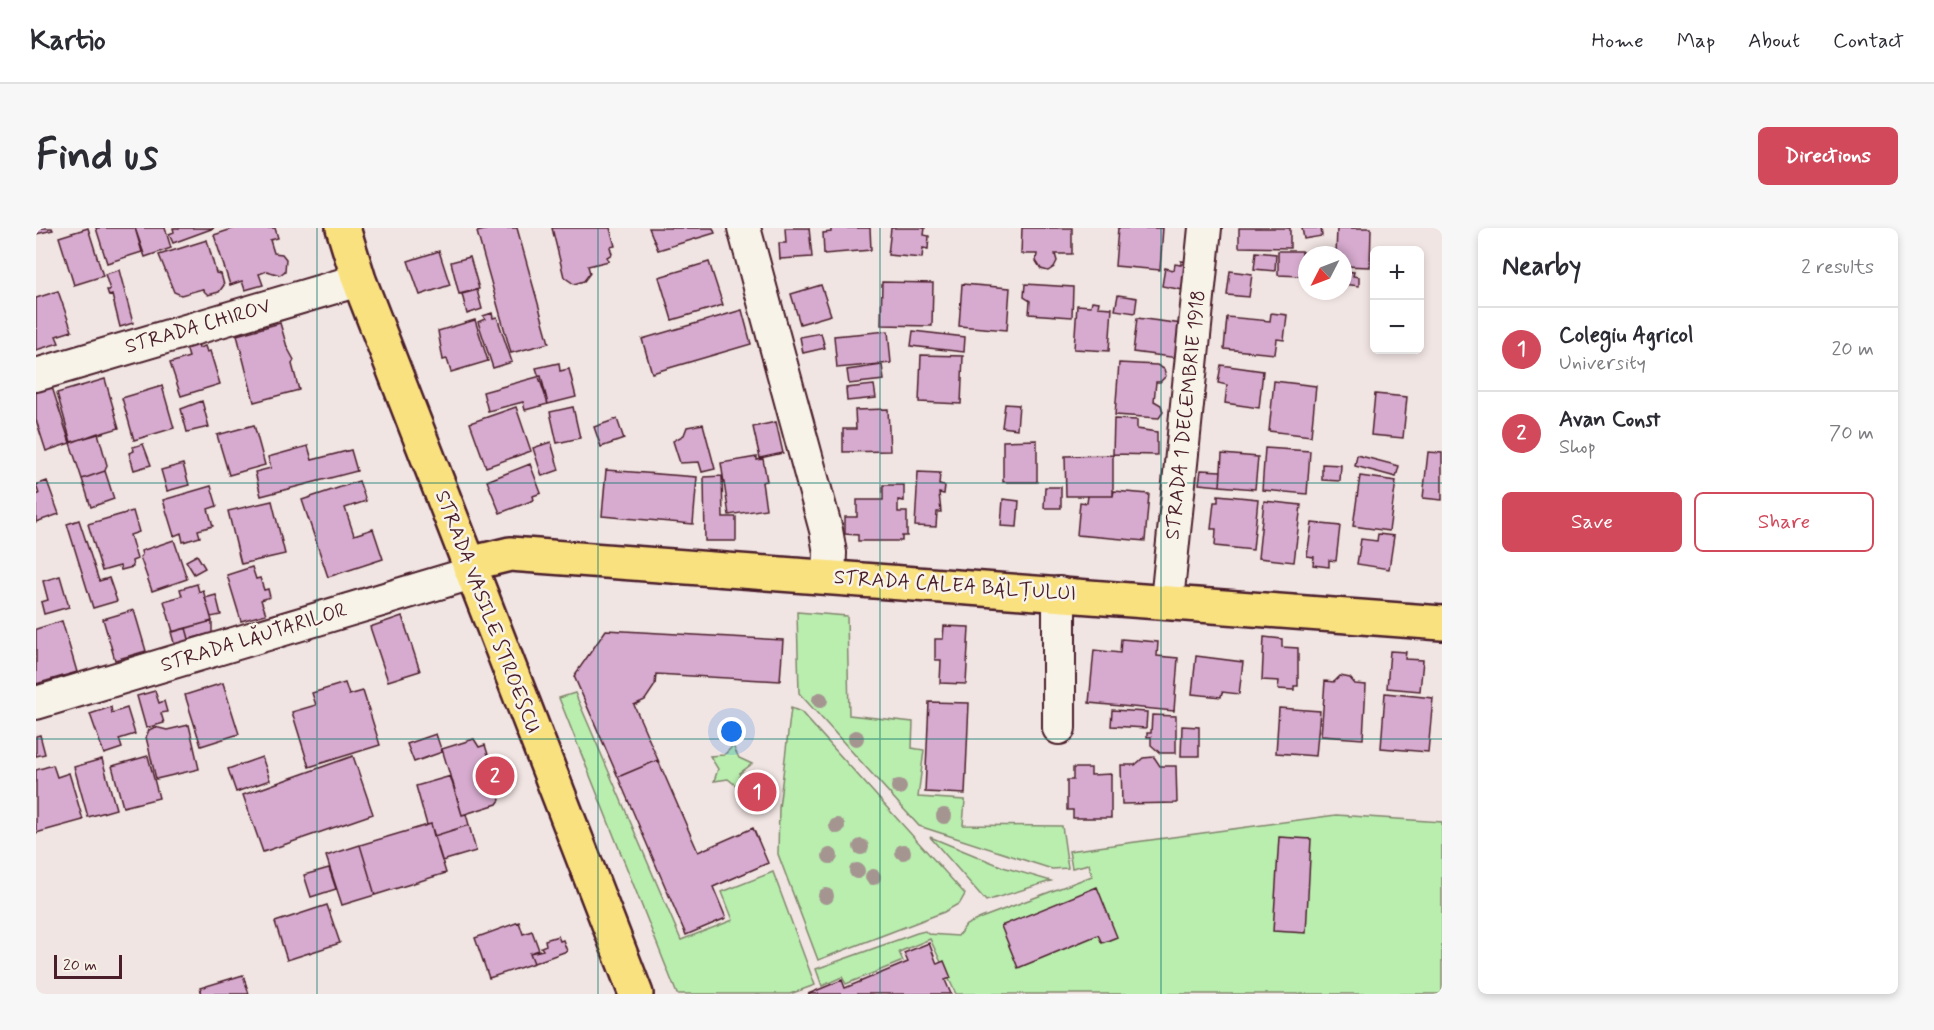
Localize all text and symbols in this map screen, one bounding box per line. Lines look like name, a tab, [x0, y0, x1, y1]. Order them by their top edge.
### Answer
text: Kartio	[30, 23, 106, 60]
text: Home	[1592, 27, 1644, 55]
text: Map	[1677, 27, 1715, 55]
text: About	[1748, 27, 1800, 55]
text: Contact	[1833, 27, 1904, 55]
button: Directions	[1758, 127, 1898, 185]
text: Find us	[36, 129, 158, 184]
north arrow	[1298, 246, 1352, 300]
map controls	[1370, 246, 1424, 354]
button: +	[1370, 246, 1424, 300]
text: Nearby	[1502, 250, 1581, 284]
text: 2 results	[1801, 254, 1874, 281]
street label: STRADA 1 DECEMBRIE 1918	[1159, 289, 1213, 541]
street label: STRADA CHIROV	[122, 293, 274, 361]
button: −	[1370, 300, 1424, 354]
text: Colegiu Agricol	[1559, 322, 1693, 350]
text: 1	[1517, 336, 1526, 363]
text: 20 m	[1831, 336, 1874, 363]
text: University	[1559, 350, 1646, 377]
text: Avan Const	[1559, 406, 1661, 434]
text: 2	[1517, 420, 1526, 447]
text: 70 m	[1829, 420, 1874, 447]
text: Shop	[1559, 434, 1596, 461]
street label: STRADA VASILE STROESCU	[428, 487, 546, 737]
button: Save	[1502, 492, 1682, 552]
button: Share	[1694, 492, 1874, 552]
street label: STRADA CALEA BĂLȚULUI	[833, 564, 1077, 608]
street label: STRADA LĂUTARILOR	[157, 597, 351, 679]
your location	[717, 717, 746, 746]
pin: 2	[476, 754, 514, 798]
pin: 1	[738, 770, 776, 814]
scale bar	[54, 952, 122, 980]
text: 20 m	[63, 955, 97, 976]

